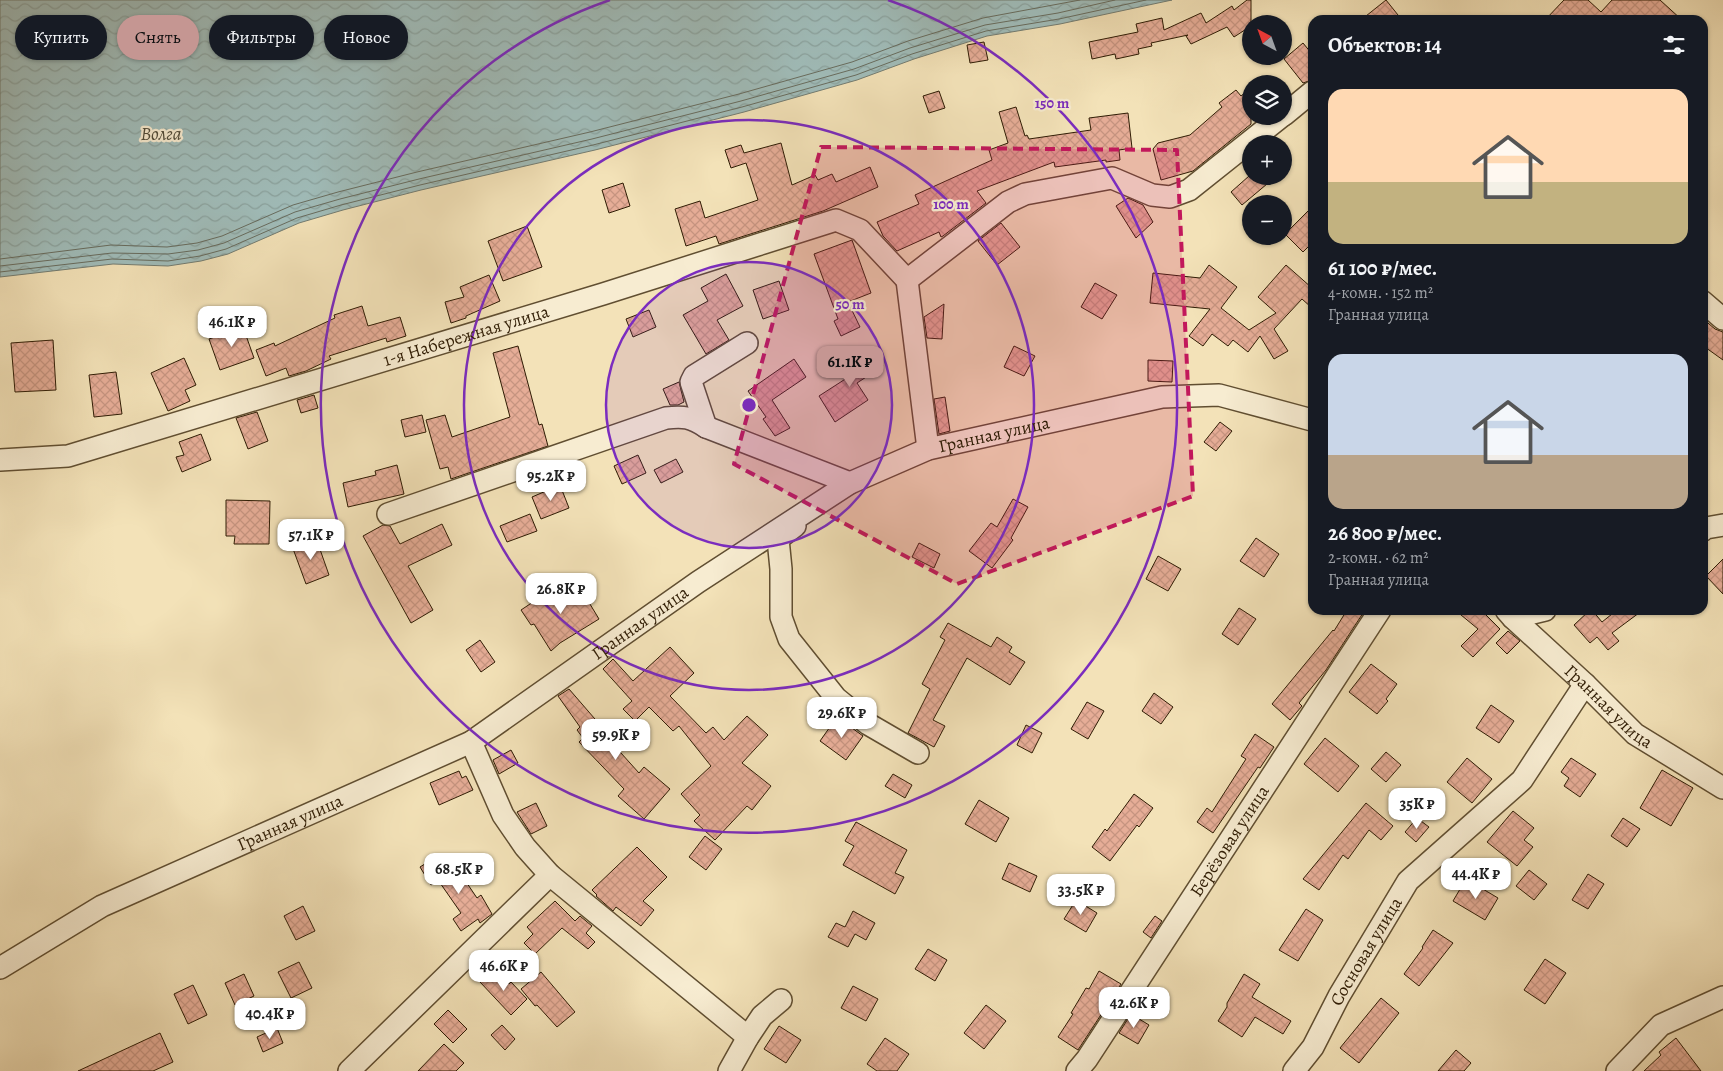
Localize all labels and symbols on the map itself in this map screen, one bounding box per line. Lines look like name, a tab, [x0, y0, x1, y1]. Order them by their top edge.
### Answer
north arrow	[1242, 15, 1292, 65]
text: 150 m	[1035, 93, 1070, 113]
water label: Волга	[140, 121, 182, 147]
text: 100 m	[933, 194, 969, 214]
text: 50 m	[835, 294, 865, 314]
street label: 1-я Набережная улица	[380, 299, 553, 372]
pin: 46.1K ₽	[186, 306, 278, 348]
pin: 61.1K ₽	[804, 346, 896, 388]
centre of rings	[740, 396, 758, 414]
street label: Гранная улица	[936, 410, 1053, 458]
pin: 95.2K ₽	[505, 460, 597, 502]
pin: 57.1K ₽	[265, 518, 357, 561]
pin: 26.8K ₽	[515, 572, 607, 615]
street label: Гранная улица	[587, 580, 694, 665]
street label: Гранная улица	[1559, 659, 1658, 754]
pin: 29.6K ₽	[796, 696, 888, 739]
pin: 59.9K ₽	[570, 718, 662, 761]
street label: Берёзовая улица	[1184, 780, 1275, 901]
street label: Гранная улица	[233, 788, 347, 856]
pin: 35K ₽	[1382, 788, 1452, 830]
pin: 68.5K ₽	[413, 852, 505, 895]
pin: 44.4K ₽	[1430, 858, 1522, 900]
pin: 33.5K ₽	[1035, 874, 1127, 916]
street label: Сосновая улица	[1324, 892, 1408, 1010]
pin: 46.6K ₽	[458, 950, 550, 992]
pin: 42.6K ₽	[1088, 986, 1180, 1029]
pin: 40.4K ₽	[224, 998, 316, 1040]

